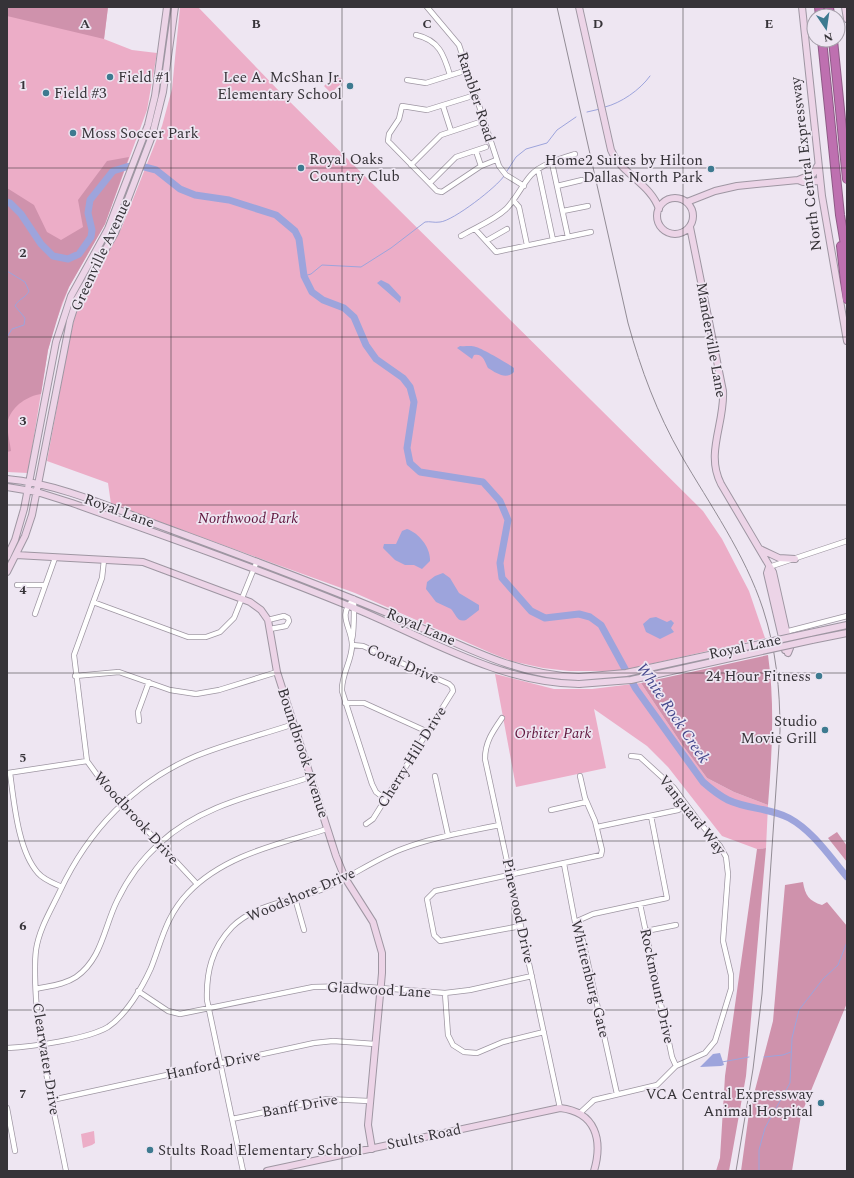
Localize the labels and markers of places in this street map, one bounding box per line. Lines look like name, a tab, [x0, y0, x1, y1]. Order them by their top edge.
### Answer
place label: Field #1	[118, 66, 171, 89]
place label: Lee A. McShan Jr. Elementary School	[217, 66, 342, 106]
marker: Field #1	[105, 72, 115, 82]
marker: Lee A. McShan Jr. Elementary School	[345, 81, 355, 91]
place label: Field #3	[54, 82, 107, 105]
marker: Field #3	[41, 88, 51, 98]
place label: Moss Soccer Park	[81, 122, 199, 145]
marker: Moss Soccer Park	[68, 128, 78, 138]
place label: Royal Oaks Country Club	[309, 148, 400, 188]
place label: Home2 Suites by Hilton Dallas North Park	[545, 149, 703, 189]
marker: Royal Oaks Country Club	[296, 163, 306, 173]
marker: Home2 Suites by Hilton Dallas North Park	[706, 164, 716, 174]
place label: 24 Hour Fitness	[706, 665, 811, 688]
marker: 24 Hour Fitness	[814, 671, 824, 681]
place label: Studio Movie Grill	[741, 710, 817, 750]
marker: Studio Movie Grill	[820, 725, 830, 735]
place label: VCA Central Expressway Animal Hospital	[645, 1083, 814, 1123]
marker: VCA Central Expressway Animal Hospital	[816, 1098, 826, 1108]
place label: Stults Road Elementary School	[158, 1139, 362, 1162]
marker: Stults Road Elementary School	[145, 1145, 155, 1155]

